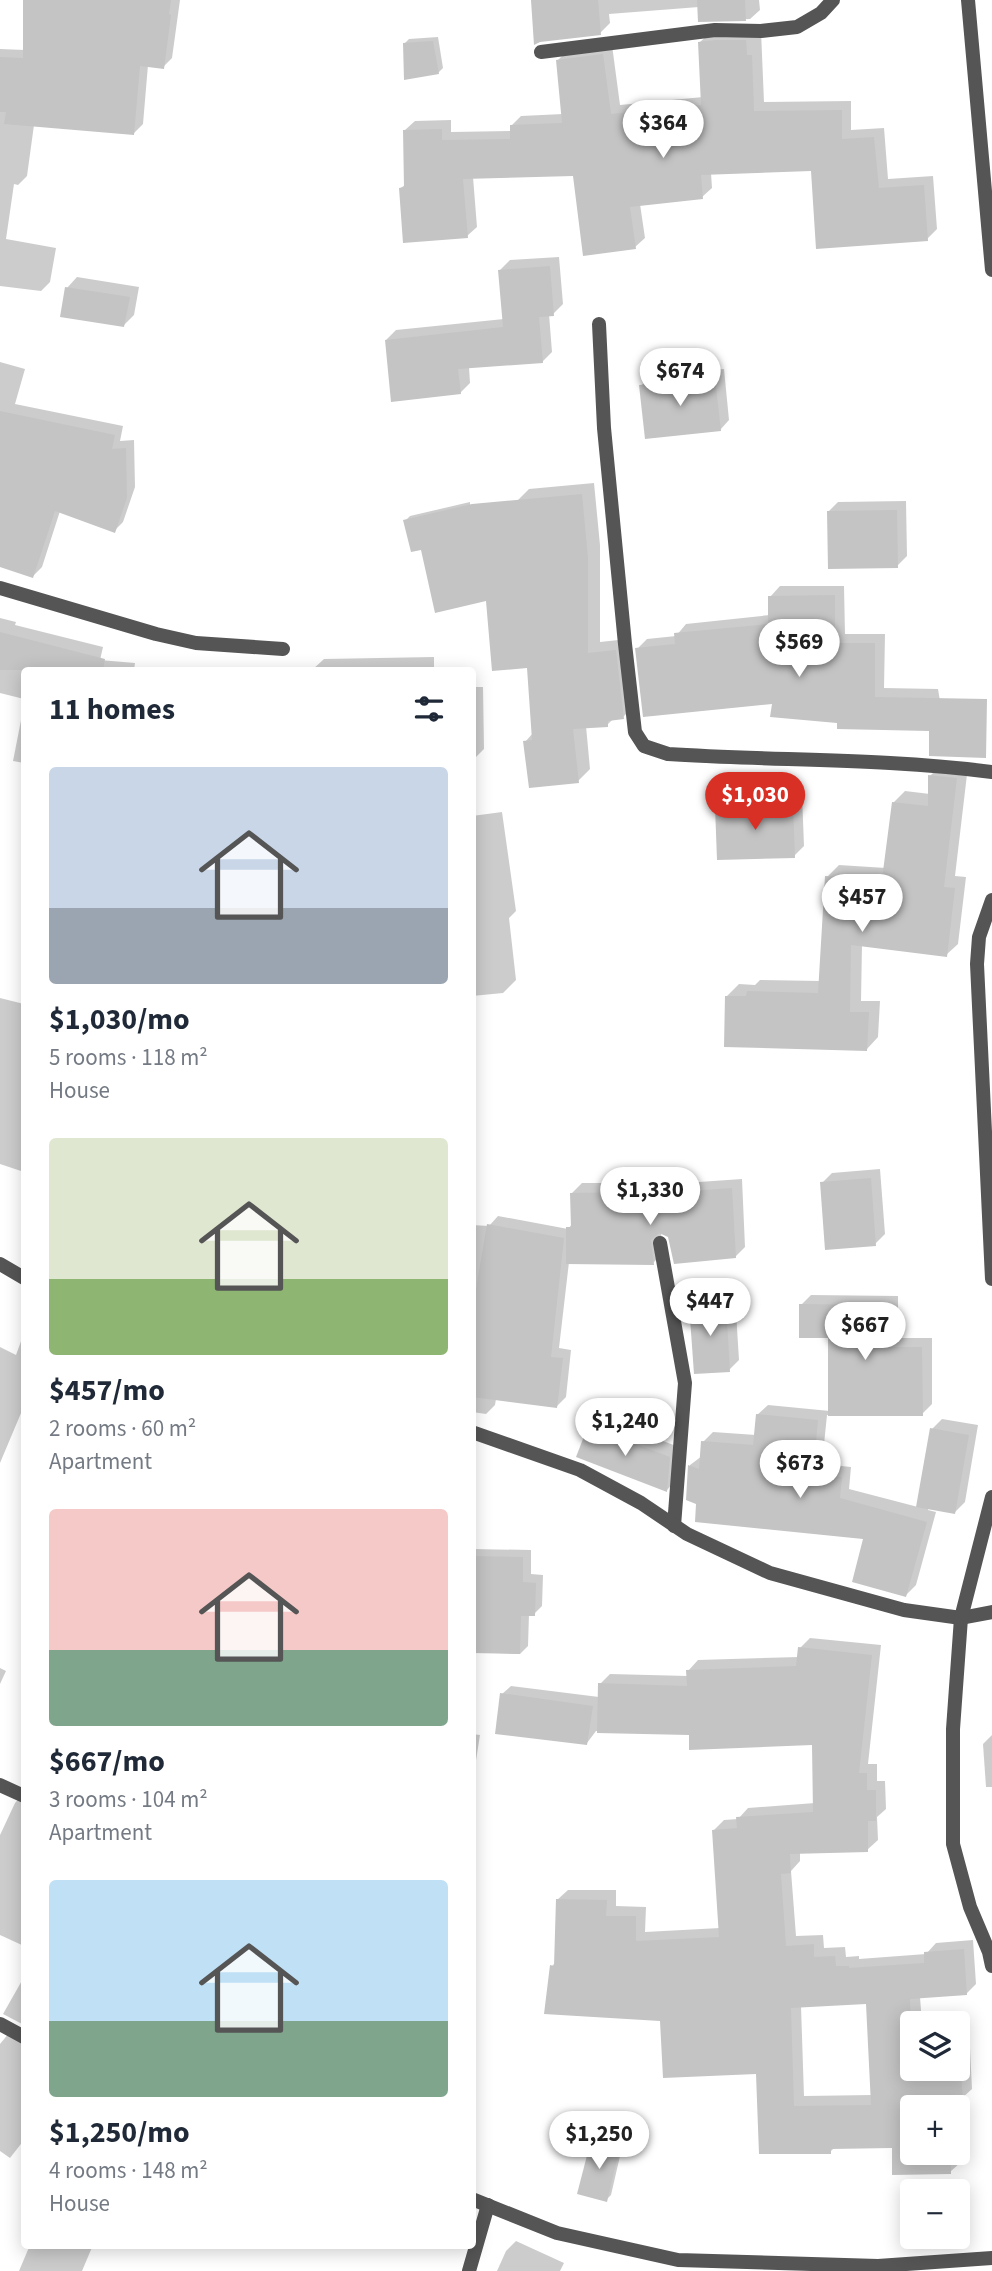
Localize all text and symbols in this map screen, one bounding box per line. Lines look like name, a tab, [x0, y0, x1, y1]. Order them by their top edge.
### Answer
pin: $364	[622, 100, 704, 160]
text: $364	[639, 106, 687, 139]
pin: $674	[639, 348, 721, 408]
text: $674	[656, 354, 704, 387]
pin: $569	[758, 620, 840, 679]
text: $569	[775, 625, 823, 658]
text: 11 homes	[49, 688, 175, 731]
icon: filters	[410, 690, 448, 728]
pin: $1,030	[698, 772, 812, 832]
text: $1,030	[721, 778, 789, 811]
icon: home	[186, 812, 312, 938]
pin: $457	[821, 874, 903, 934]
text: $457	[838, 880, 886, 913]
text: $1,030/mo	[49, 998, 190, 1041]
text: 5 rooms · 118 m²	[49, 1041, 208, 1074]
text: House	[49, 1074, 110, 1107]
pin: $1,330	[593, 1168, 707, 1227]
text: $1,330	[616, 1173, 684, 1206]
icon: home	[186, 1183, 312, 1309]
pin: $447	[669, 1278, 751, 1338]
text: $447	[686, 1284, 734, 1317]
pin: $667	[824, 1302, 906, 1362]
text: $667	[841, 1308, 889, 1341]
text: $457/mo	[49, 1369, 165, 1412]
pin: $1,240	[568, 1398, 682, 1458]
text: $1,240	[591, 1404, 659, 1437]
text: 2 rooms · 60 m²	[49, 1412, 196, 1445]
pin: $673	[759, 1440, 841, 1500]
text: Apartment	[49, 1445, 152, 1478]
text: $673	[776, 1446, 824, 1479]
icon: home	[186, 1554, 312, 1680]
text: $667/mo	[49, 1740, 165, 1783]
text: 3 rooms · 104 m²	[49, 1783, 208, 1816]
text: Apartment	[49, 1816, 152, 1849]
icon: home	[186, 1925, 312, 2051]
map controls	[900, 2011, 970, 2249]
button: layers	[900, 2011, 970, 2081]
button: +	[900, 2095, 970, 2165]
text: $1,250/mo	[49, 2111, 190, 2154]
pin: $1,250	[542, 2112, 656, 2171]
text: $1,250	[565, 2117, 633, 2150]
text: 4 rooms · 148 m²	[49, 2154, 208, 2187]
button: −	[900, 2179, 970, 2249]
text: House	[49, 2187, 110, 2220]

